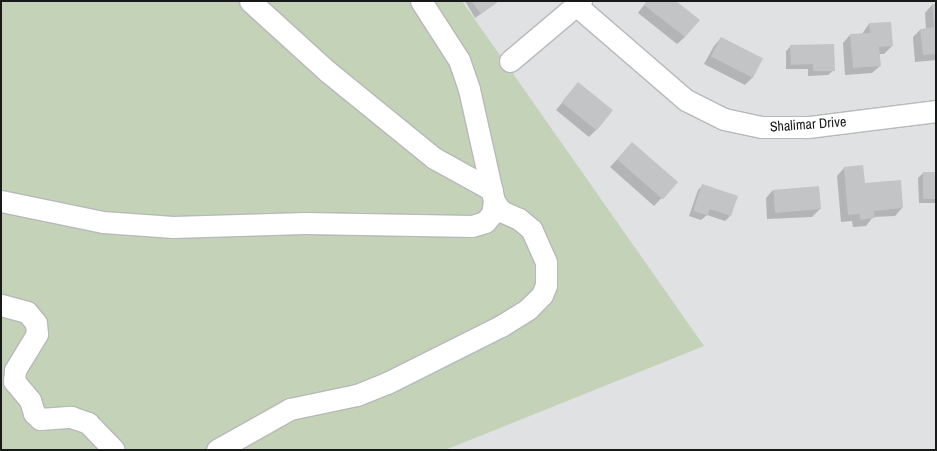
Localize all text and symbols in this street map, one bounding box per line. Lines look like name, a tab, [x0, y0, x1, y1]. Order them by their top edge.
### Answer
street label: Shalimar Drive	[769, 113, 847, 135]

